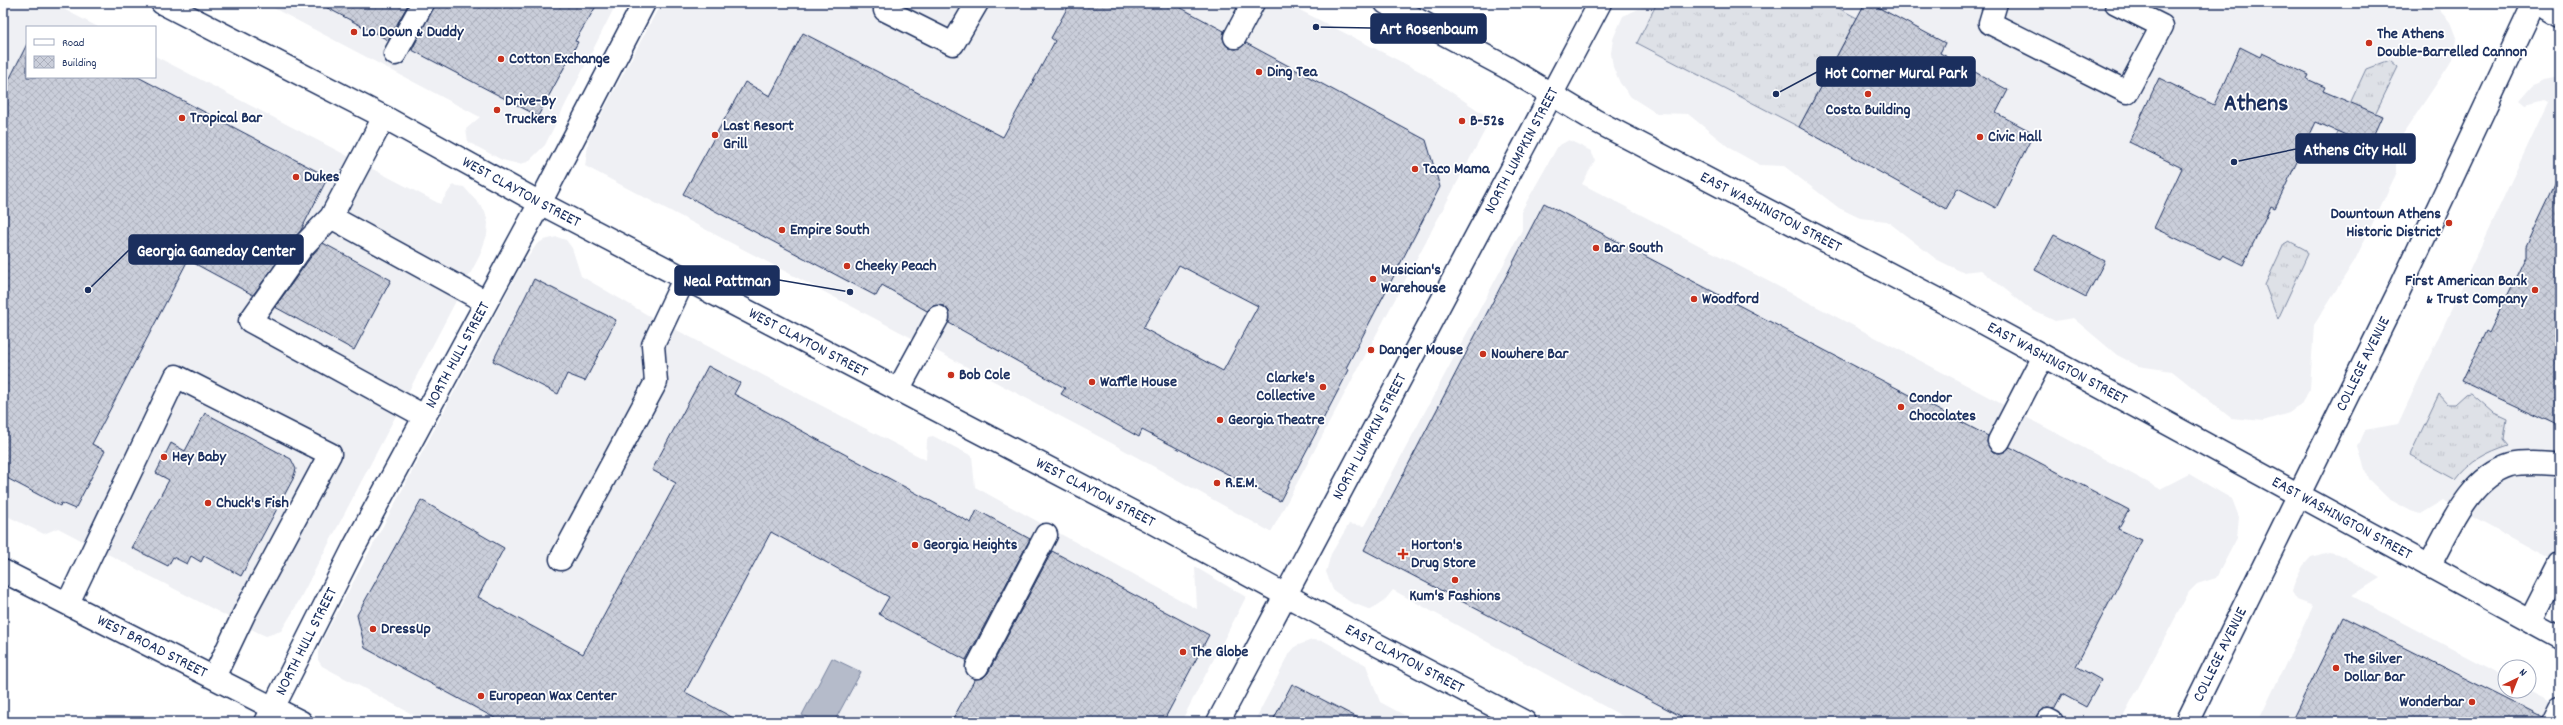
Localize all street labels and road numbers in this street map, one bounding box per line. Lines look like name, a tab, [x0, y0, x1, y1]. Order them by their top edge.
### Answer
street label: NORTH LUMPKIN STREET	[1479, 83, 1565, 218]
street label: WEST CLAYTON STREET	[458, 151, 585, 234]
street label: EAST WASHINGTON STREET	[1696, 166, 1846, 259]
street label: NORTH HULL STREET	[420, 297, 496, 413]
street label: WEST CLAYTON STREET	[744, 302, 872, 384]
street label: COLLEGE AVENUE	[2330, 312, 2396, 415]
street label: EAST WASHINGTON STREET	[1983, 316, 2132, 411]
street label: NORTH LUMPKIN STREET	[1326, 369, 1413, 504]
street label: WEST CLAYTON STREET	[1031, 452, 1160, 534]
street label: EAST WASHINGTON STREET	[2267, 471, 2417, 566]
street label: NORTH HULL STREET	[270, 583, 343, 699]
street label: COLLEGE AVENUE	[2187, 603, 2253, 706]
street label: WEST BROAD STREET	[93, 609, 212, 684]
street label: EAST CLAYTON STREET	[1341, 618, 1469, 700]

